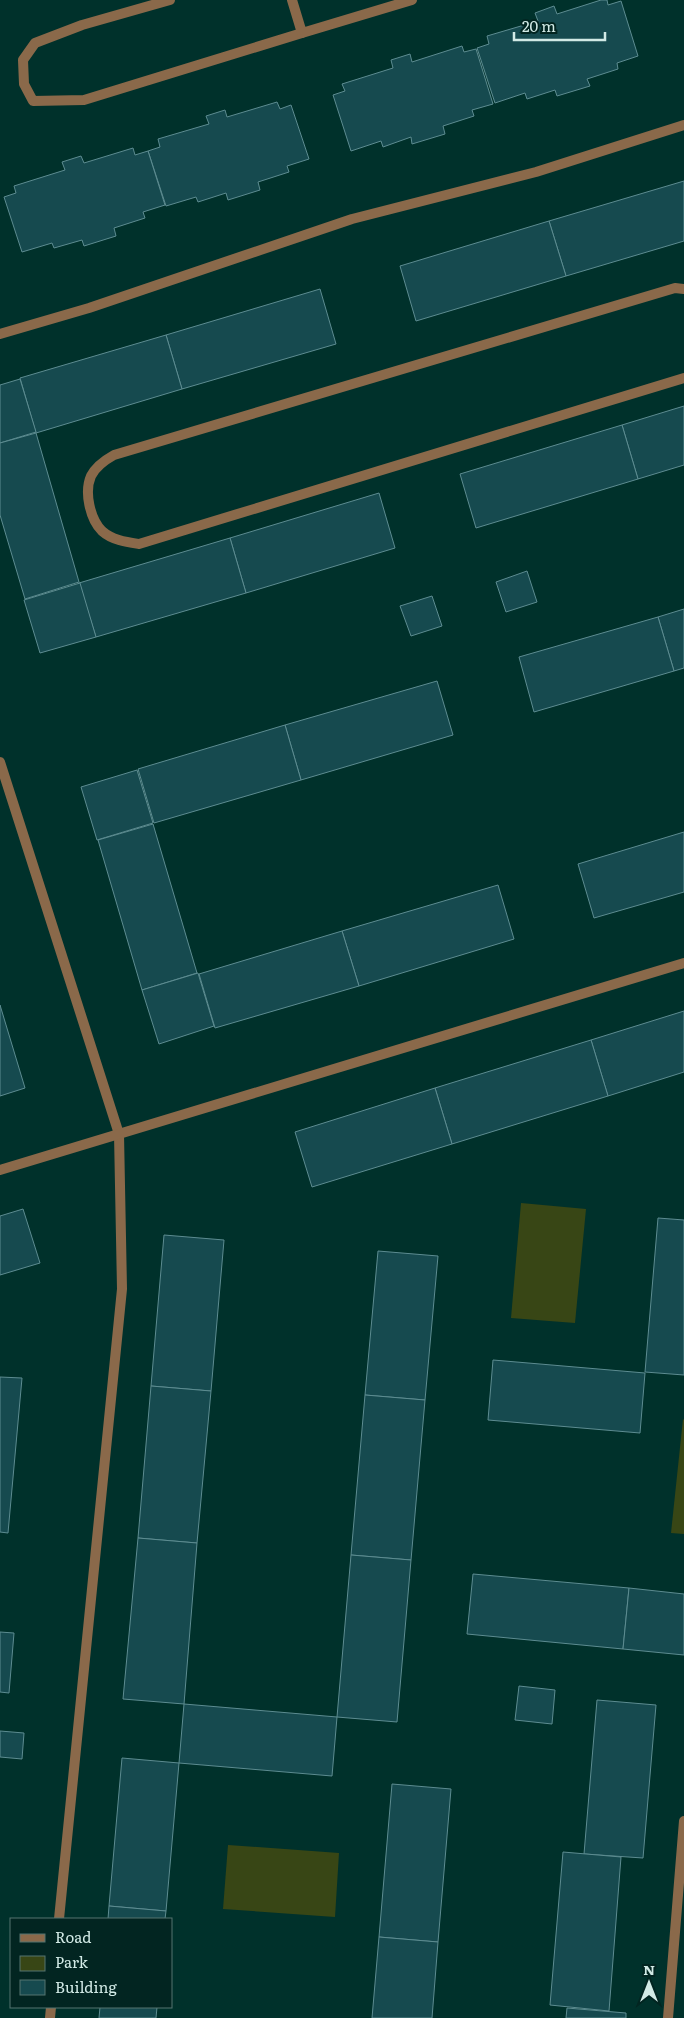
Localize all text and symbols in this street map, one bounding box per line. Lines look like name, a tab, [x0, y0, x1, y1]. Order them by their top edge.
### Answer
scale bar	[514, 10, 605, 42]
text: 20 m	[522, 14, 556, 37]
legend	[10, 1918, 172, 2008]
text: Road	[55, 1925, 91, 1948]
text: Park	[55, 1950, 89, 1973]
north arrow	[624, 1958, 674, 2008]
text: N	[643, 1959, 655, 1979]
text: Building	[55, 1975, 117, 1998]

